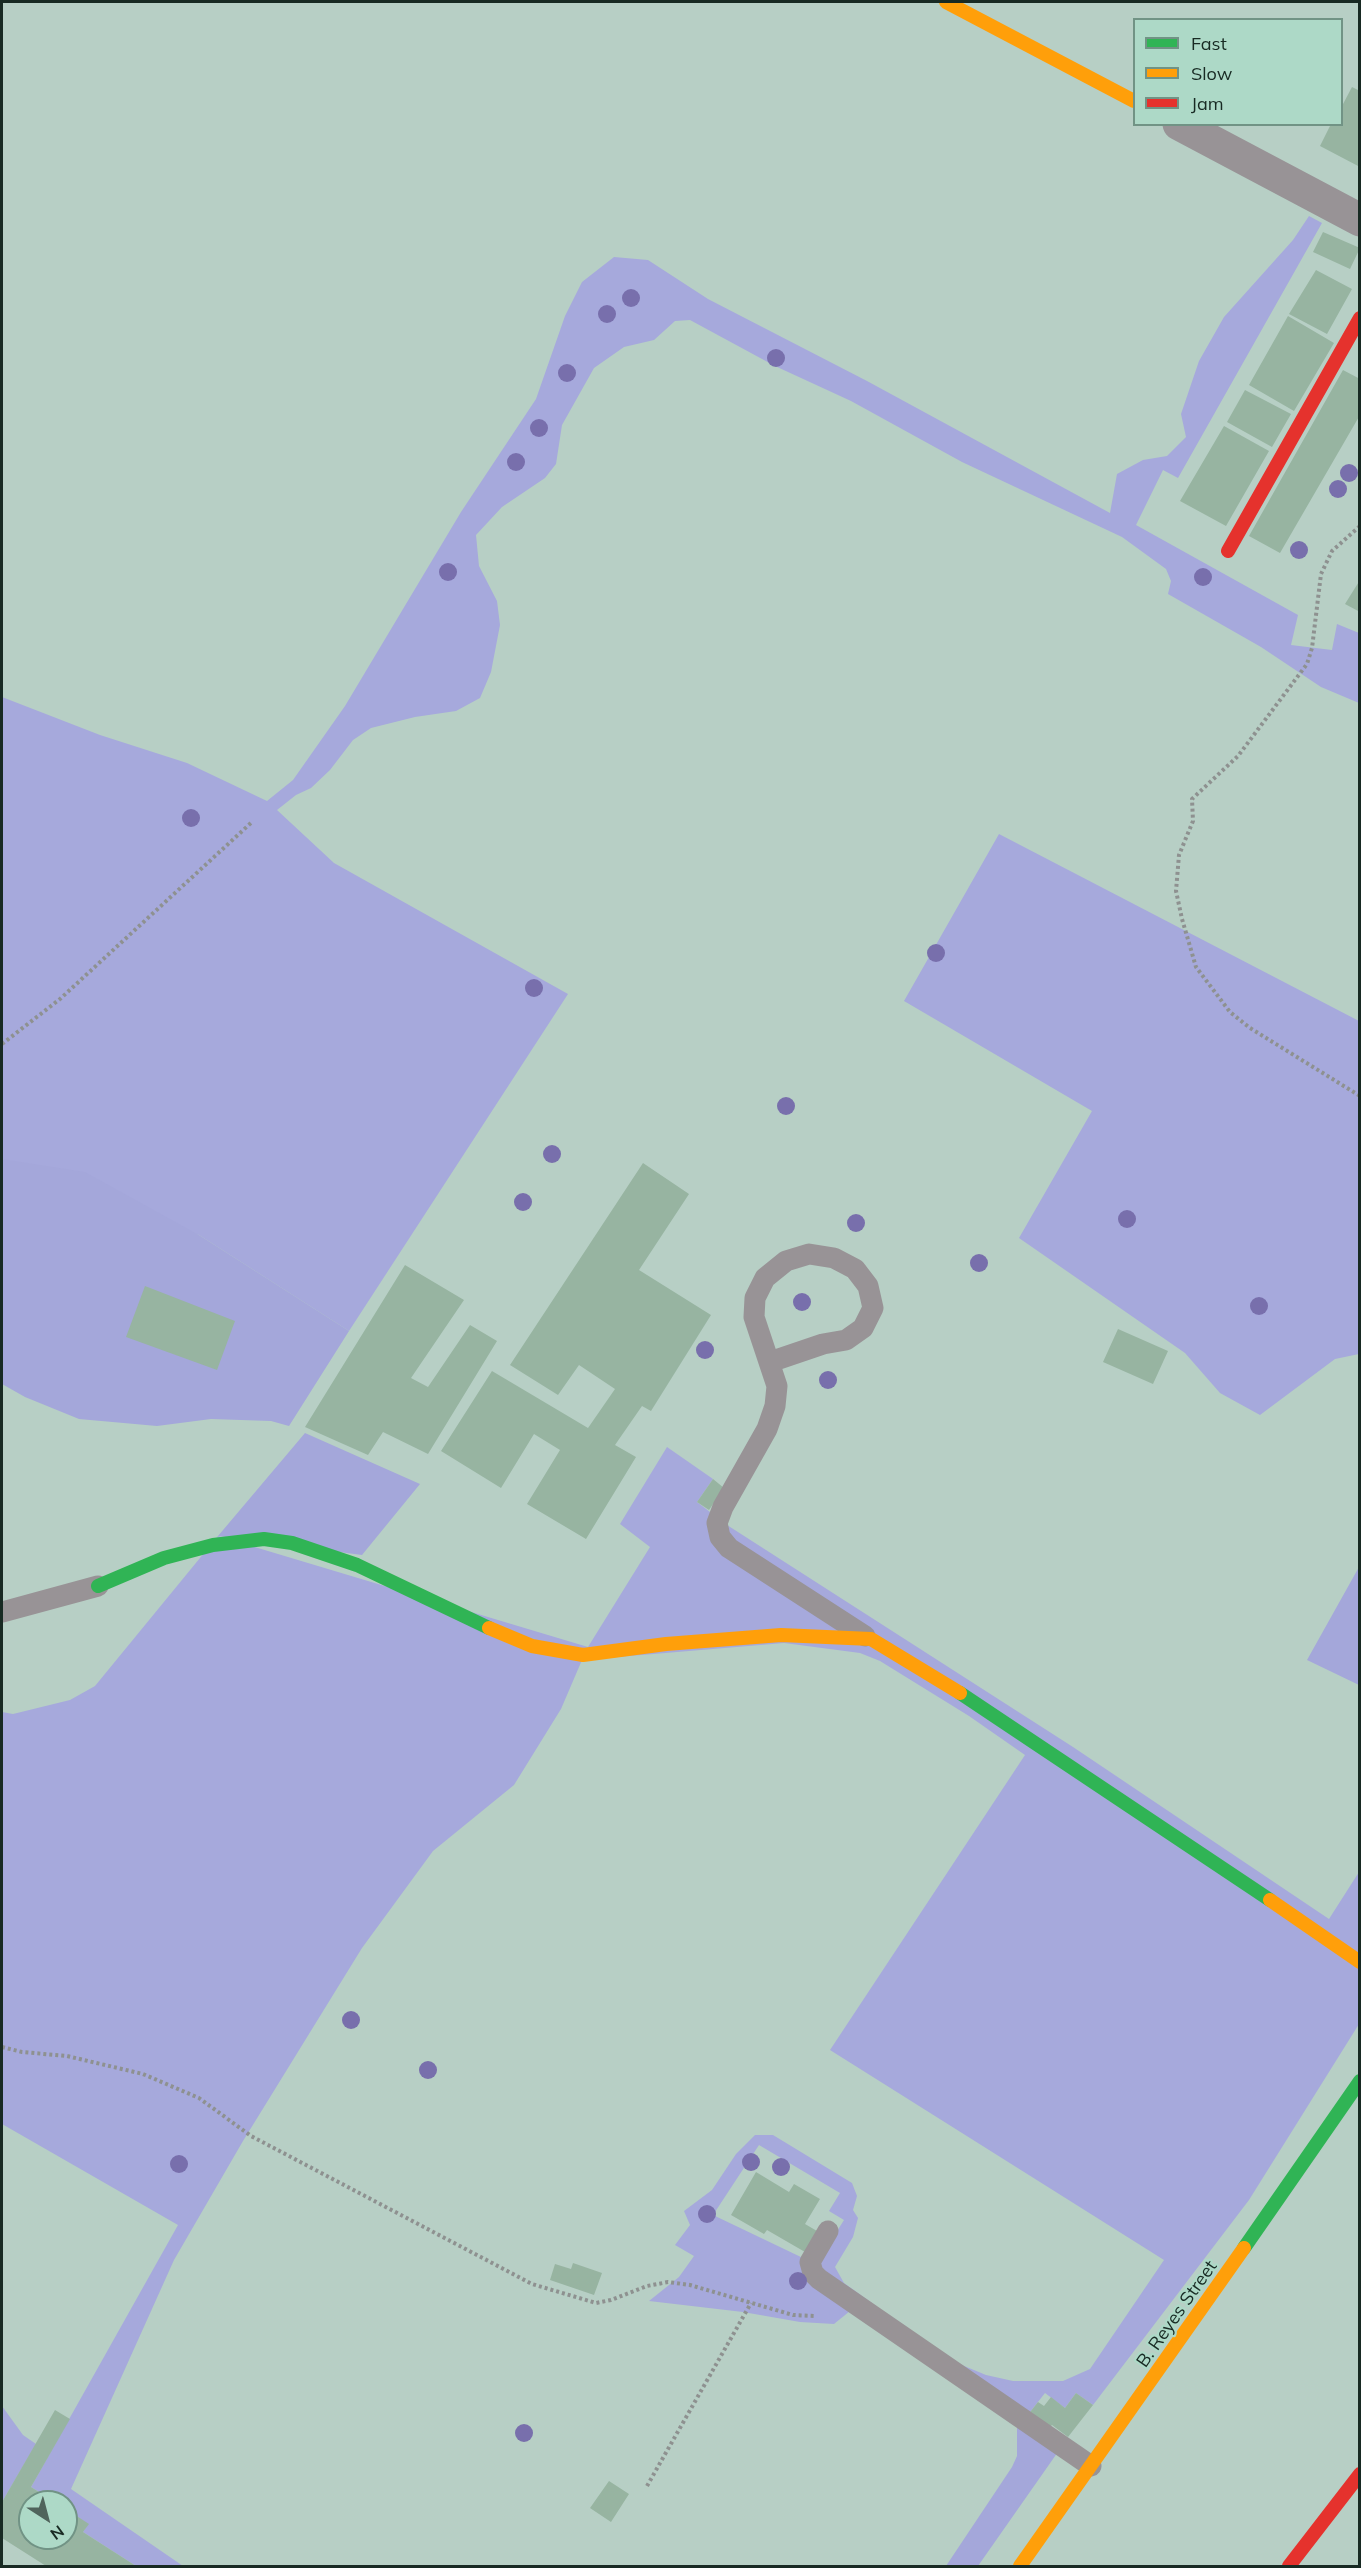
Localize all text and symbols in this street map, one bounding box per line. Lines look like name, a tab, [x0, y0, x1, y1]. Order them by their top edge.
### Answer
legend	[1133, 18, 1343, 126]
text: Fast	[1191, 32, 1227, 55]
text: Slow	[1191, 62, 1232, 85]
text: Jam	[1191, 92, 1224, 115]
street label: B. Reyes Street	[1132, 2256, 1222, 2372]
north arrow	[18, 2490, 78, 2550]
text: N	[47, 2521, 68, 2545]

